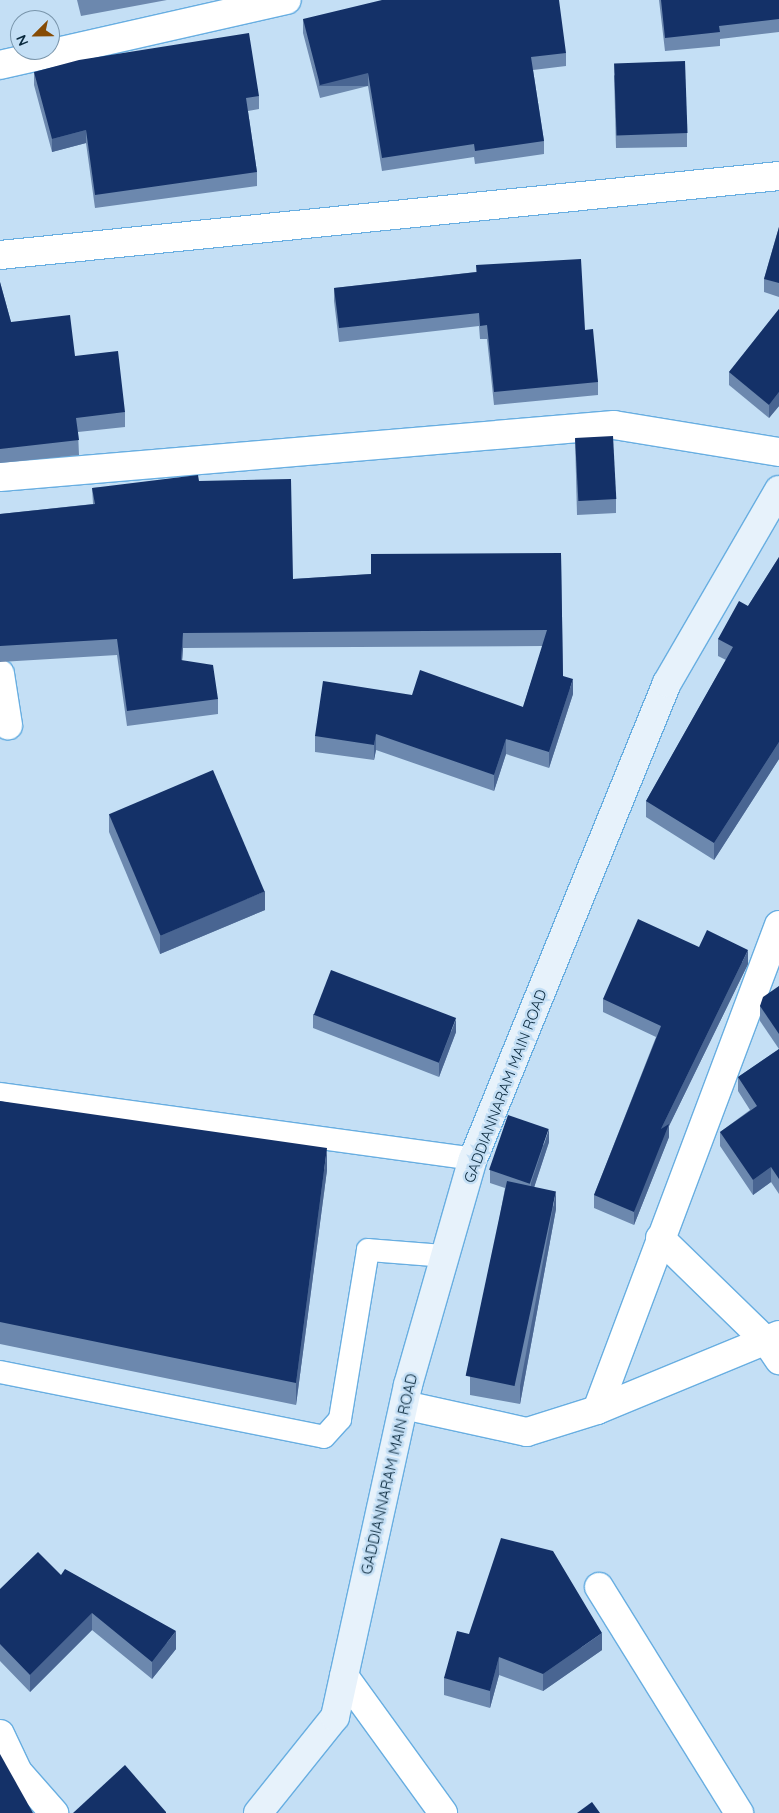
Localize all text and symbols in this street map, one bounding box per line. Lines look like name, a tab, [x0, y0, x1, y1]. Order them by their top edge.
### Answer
north arrow	[10, 10, 60, 60]
text: N	[12, 32, 32, 49]
street label: GADDIANNARAM MAIN ROAD	[460, 987, 550, 1185]
street label: GADDIANNARAM MAIN ROAD	[357, 1372, 421, 1576]

